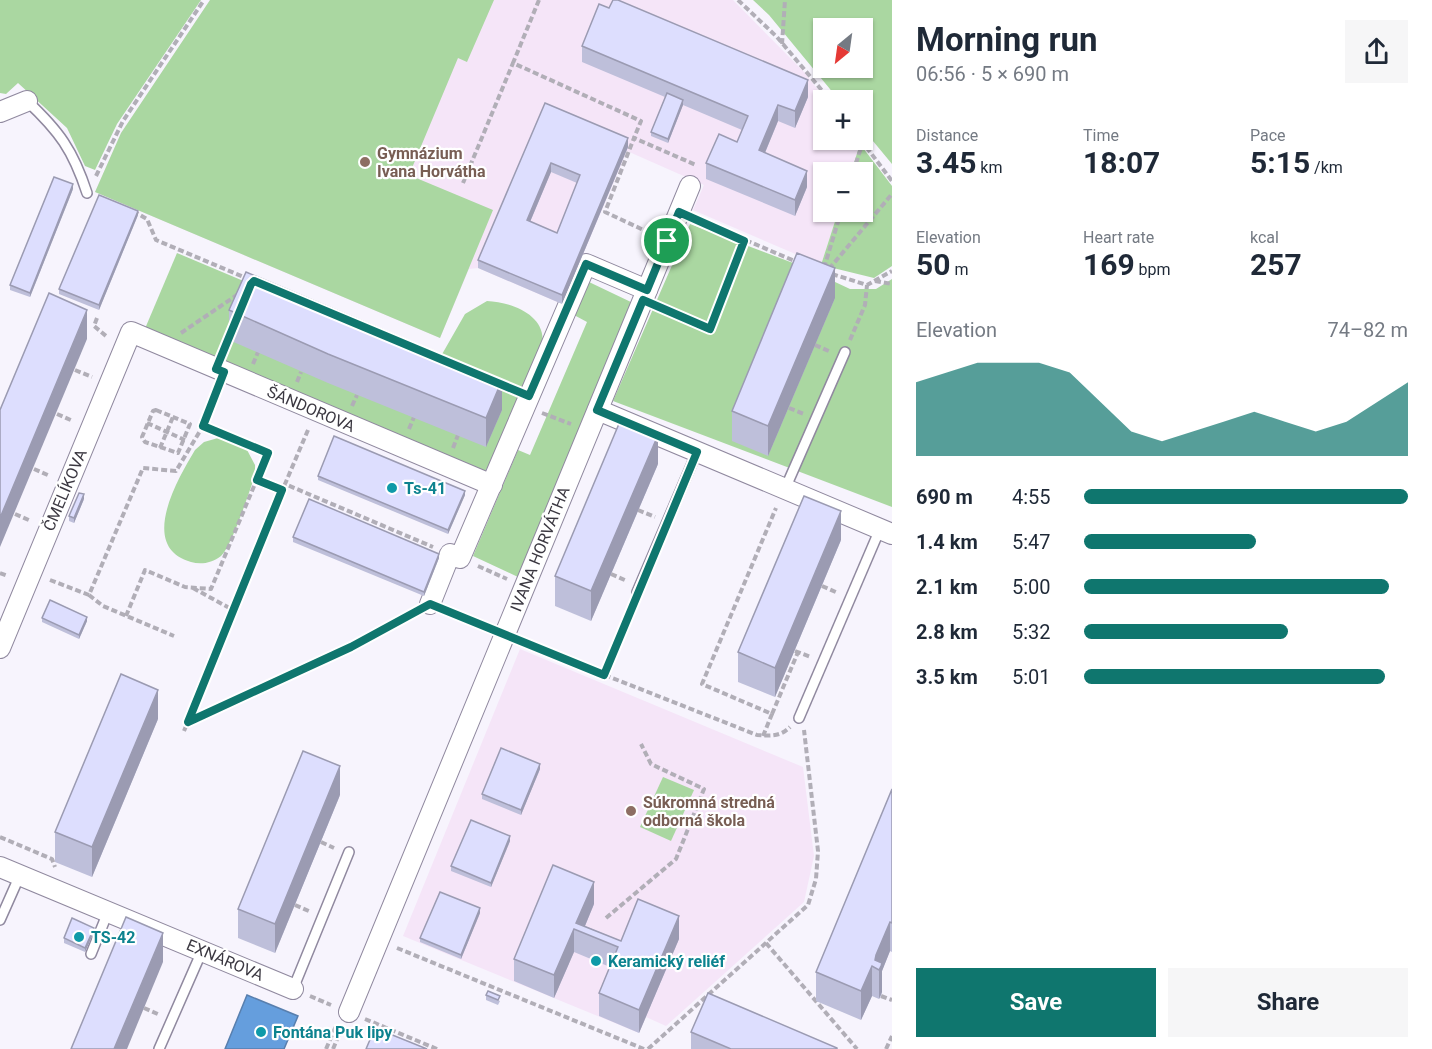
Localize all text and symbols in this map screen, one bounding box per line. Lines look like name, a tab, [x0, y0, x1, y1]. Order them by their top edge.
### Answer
north arrow	[813, 18, 873, 78]
map controls	[813, 18, 873, 222]
text: Morning run	[916, 20, 1097, 59]
button: share	[1345, 20, 1408, 83]
text: 06:56 · 5 × 690 m	[916, 62, 1069, 86]
button: +	[813, 90, 873, 150]
text: Distance	[916, 126, 978, 145]
text: Time	[1083, 126, 1119, 145]
text: Pace	[1250, 126, 1286, 145]
place label: Gymnázium Ivana Horvátha	[377, 144, 486, 181]
text: 3.45	[916, 145, 976, 180]
text: 18:07	[1083, 145, 1160, 180]
text: 5:15	[1250, 145, 1310, 180]
marker: Gymnázium Ivana Horvátha	[358, 155, 372, 169]
text: km	[976, 158, 1002, 177]
text: /km	[1310, 158, 1343, 177]
button: −	[813, 162, 873, 222]
pin	[641, 215, 692, 266]
icon: arrive	[650, 224, 683, 257]
text: Elevation	[916, 228, 981, 247]
text: Heart rate	[1083, 228, 1154, 247]
text: kcal	[1250, 228, 1279, 247]
text: 50	[916, 247, 950, 282]
text: 169	[1083, 247, 1135, 282]
text: 257	[1250, 247, 1302, 282]
text: m	[950, 260, 968, 279]
text: bpm	[1135, 260, 1171, 279]
text: Elevation	[916, 318, 997, 342]
text: 74–82 m	[1327, 318, 1408, 342]
street label: ŠÁNDOROVA	[264, 381, 359, 436]
street label: ČMELÍKOVA	[38, 445, 91, 534]
place label: Ts-41	[404, 479, 446, 498]
marker: Ts-41	[385, 481, 399, 495]
street label: IVANA HORVÁTHA	[506, 483, 574, 614]
text: 690 m	[916, 485, 973, 509]
text: 4:55	[1012, 485, 1051, 509]
text: 1.4 km	[916, 530, 978, 554]
text: 5:47	[1012, 530, 1051, 554]
text: 2.1 km	[916, 575, 978, 599]
text: 5:00	[1012, 575, 1051, 599]
text: 2.8 km	[916, 620, 978, 644]
text: 5:32	[1012, 620, 1051, 644]
text: 3.5 km	[916, 665, 978, 689]
text: 5:01	[1012, 665, 1051, 689]
place label: Súkromná stredná odborná škola	[643, 793, 775, 830]
marker: Súkromná stredná odborná škola	[624, 804, 638, 818]
place label: TS-42	[91, 928, 135, 947]
marker: TS-42	[72, 930, 86, 944]
street label: EXNÁROVA	[184, 935, 267, 985]
place label: Keramický reliéf	[608, 952, 725, 971]
marker: Keramický reliéf	[589, 954, 603, 968]
button: Save	[916, 968, 1156, 1037]
button: Share	[1168, 968, 1408, 1037]
place label: Fontána Puk lipy	[273, 1023, 393, 1042]
marker: Fontána Puk lipy	[254, 1025, 268, 1039]

